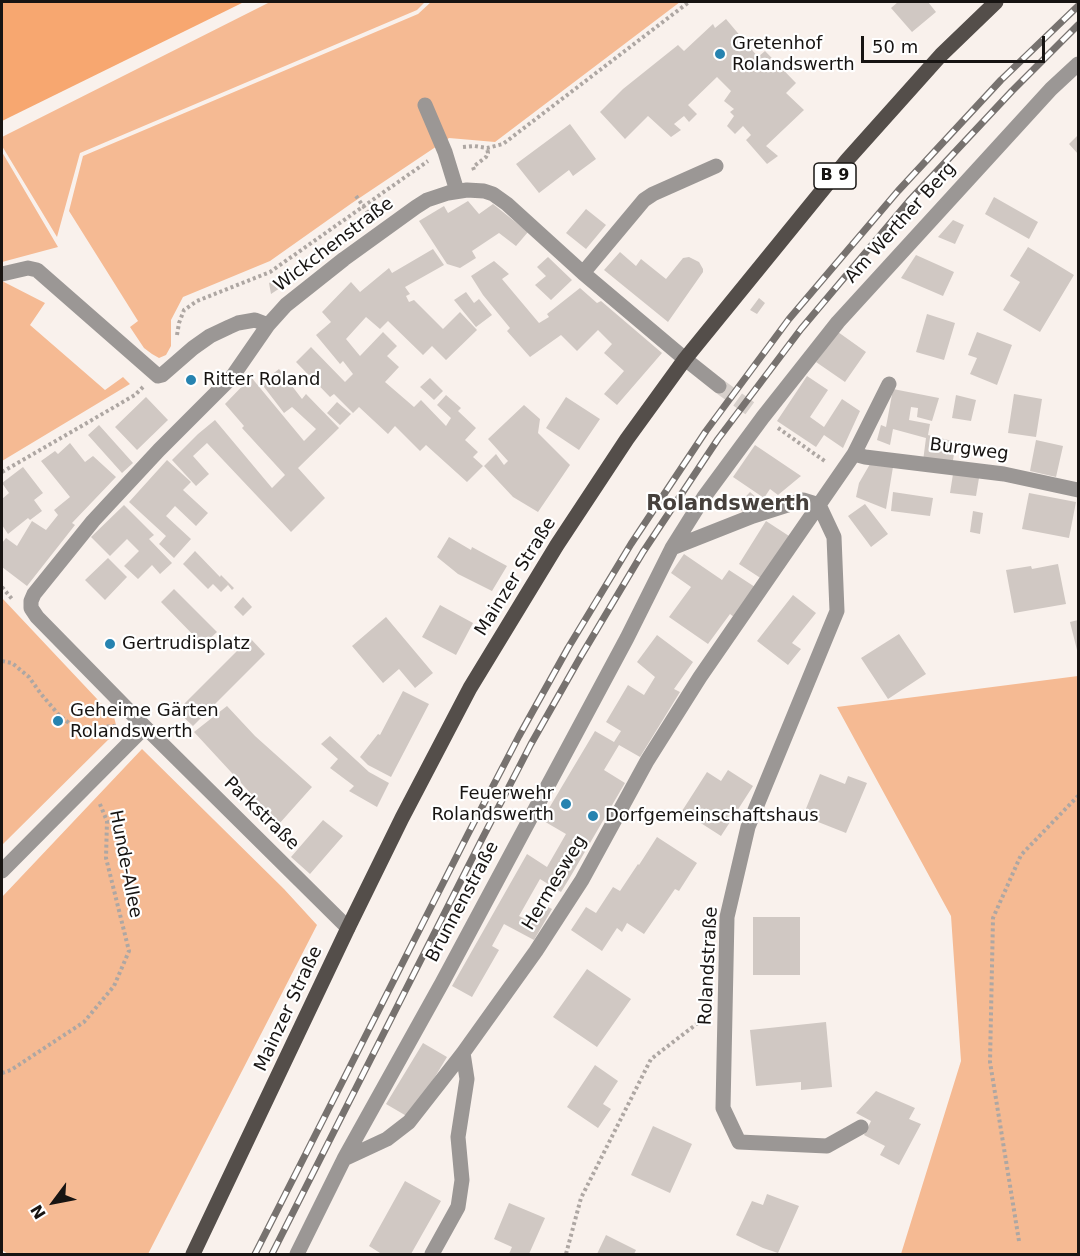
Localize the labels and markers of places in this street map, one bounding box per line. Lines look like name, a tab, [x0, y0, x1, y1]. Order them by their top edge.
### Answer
place label: Gretenhof Rolandswerth	[732, 33, 855, 76]
marker: Gretenhof Rolandswerth	[713, 47, 727, 61]
place label: Ritter Roland	[203, 369, 320, 391]
marker: Ritter Roland	[184, 373, 198, 387]
place label: Gertrudisplatz	[122, 633, 250, 655]
marker: Gertrudisplatz	[103, 637, 117, 651]
place label: Geheime Gärten Rolandswerth	[70, 700, 219, 742]
marker: Geheime Gärten Rolandswerth	[51, 714, 65, 728]
place label: Feuerwehr Rolandswerth	[431, 783, 554, 826]
marker: Feuerwehr Rolandswerth	[559, 797, 573, 811]
place label: Dorfgemeinschaftshaus	[605, 805, 819, 827]
marker: Dorfgemeinschaftshaus	[586, 809, 600, 823]

